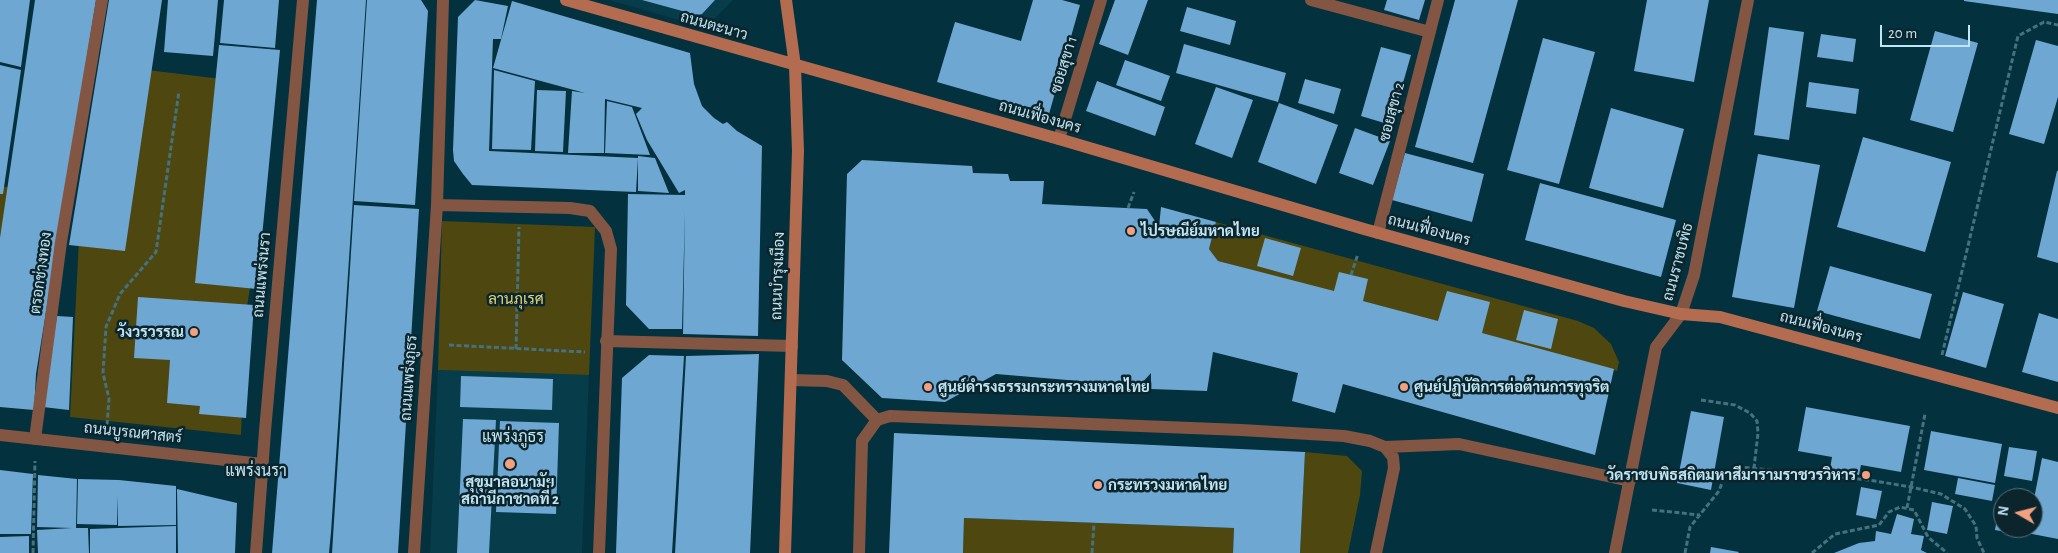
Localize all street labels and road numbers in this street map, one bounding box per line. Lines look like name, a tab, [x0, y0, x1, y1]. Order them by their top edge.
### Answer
street label: ถนนตะนาว	[678, 8, 750, 44]
street label: ซอยสุขา 1	[1047, 34, 1081, 96]
street label: ซอยสุขา 2	[1375, 80, 1409, 144]
street label: ถนนเฟื่องนคร	[997, 97, 1083, 137]
street label: ถนนเฟื่องนคร	[1386, 210, 1472, 250]
street label: ถนนราชบพิธ	[1659, 221, 1697, 303]
street label: ตรอกช่างทอง	[26, 231, 56, 315]
street label: ถนนแพร่งนรา	[249, 232, 275, 318]
street label: ถนนบำรุงเมือง	[767, 232, 789, 320]
street label: ถนนเฟื่องนคร	[1778, 307, 1864, 347]
street label: ถนนแพร่งภูธร	[397, 334, 421, 422]
street label: ถนนบูรณศาสตร์	[83, 419, 183, 447]

